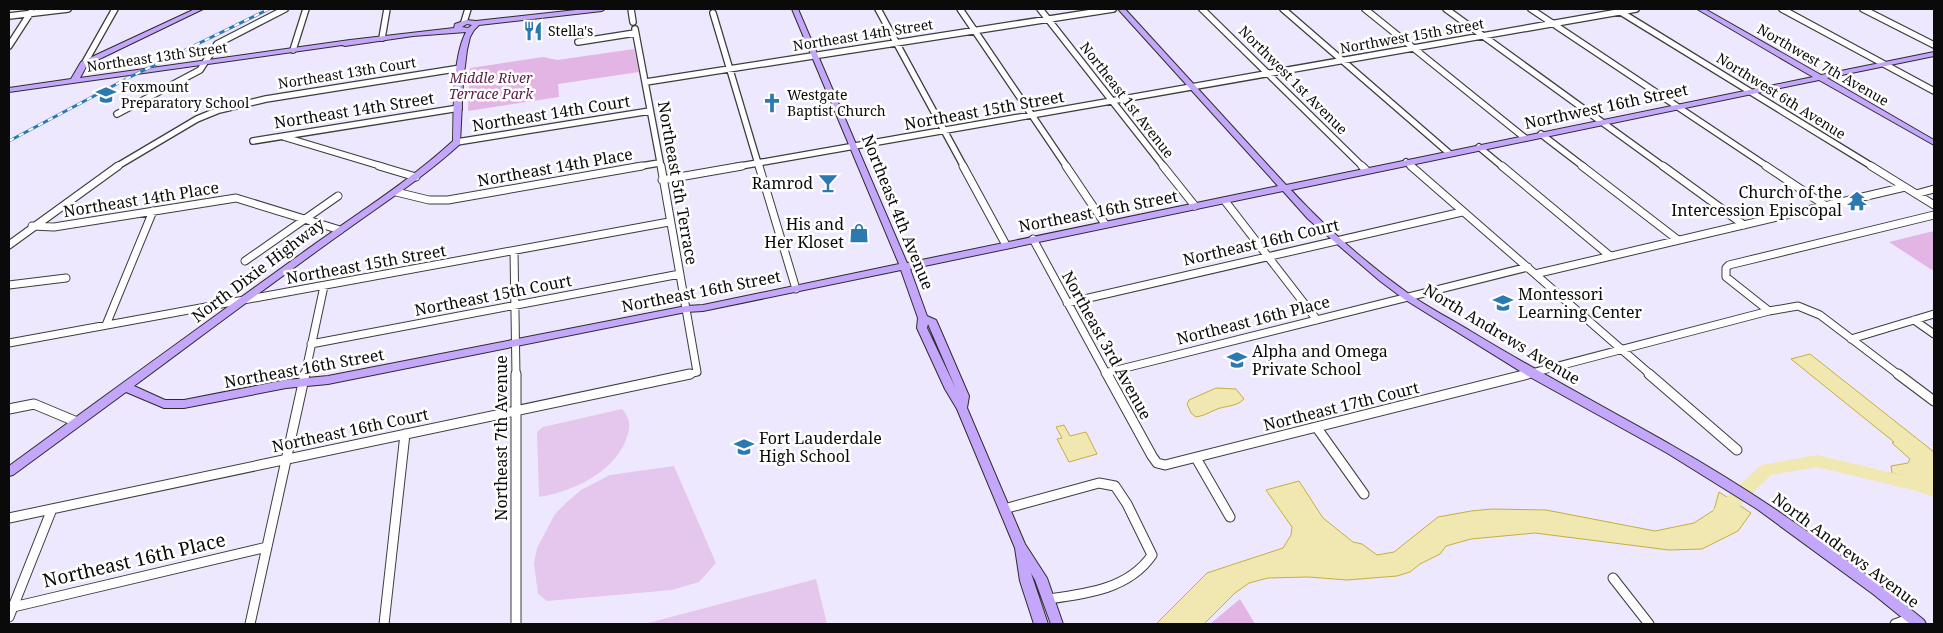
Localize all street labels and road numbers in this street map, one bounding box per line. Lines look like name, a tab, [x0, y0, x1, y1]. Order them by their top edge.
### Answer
street label: Northwest 15th Street	[1338, 13, 1485, 58]
street label: Northeast 14th Street	[792, 14, 934, 55]
street label: Northwest 7th Avenue	[1754, 19, 1892, 110]
street label: Northwest 1st Avenue	[1235, 21, 1352, 138]
street label: Northeast 13th Street	[86, 37, 228, 76]
street label: Northeast 1st Avenue	[1076, 38, 1179, 162]
street label: Northwest 6th Avenue	[1713, 48, 1849, 143]
street label: Northeast 13th Court	[276, 52, 417, 93]
street label: Northwest 16th Street	[1522, 78, 1690, 134]
street label: Northeast 15th Street	[902, 85, 1066, 135]
street label: Northeast 14th Street	[272, 86, 436, 134]
street label: Northeast 14th Court	[470, 90, 632, 136]
street label: Northeast 5th Terrace	[653, 99, 703, 267]
street label: Northeast 4th Avenue	[857, 131, 939, 293]
street label: Northeast 14th Place	[476, 143, 634, 191]
street label: Northeast 14th Place	[62, 176, 220, 222]
street label: Northeast 16th Street	[1016, 185, 1180, 237]
street label: North Dixie Highway	[187, 212, 330, 327]
street label: Northeast 16th Court	[1181, 213, 1342, 271]
street label: Northeast 15th Street	[284, 239, 448, 289]
street label: Northeast 16th Street	[619, 265, 783, 317]
street label: Northeast 3rd Avenue	[1057, 267, 1157, 423]
street label: Northeast 15th Court	[413, 269, 574, 321]
street label: North Andrews Avenue	[1420, 279, 1584, 389]
street label: Northeast 16th Place	[1174, 290, 1332, 350]
street label: Northeast 16th Street	[222, 343, 386, 393]
street label: Northeast 7th Avenue	[490, 355, 512, 521]
street label: Northeast 17th Court	[1261, 376, 1421, 436]
street label: Northeast 16th Court	[270, 403, 431, 457]
street label: North Andrews Avenue	[1768, 487, 1924, 613]
street label: Northeast 16th Place	[40, 526, 228, 594]

